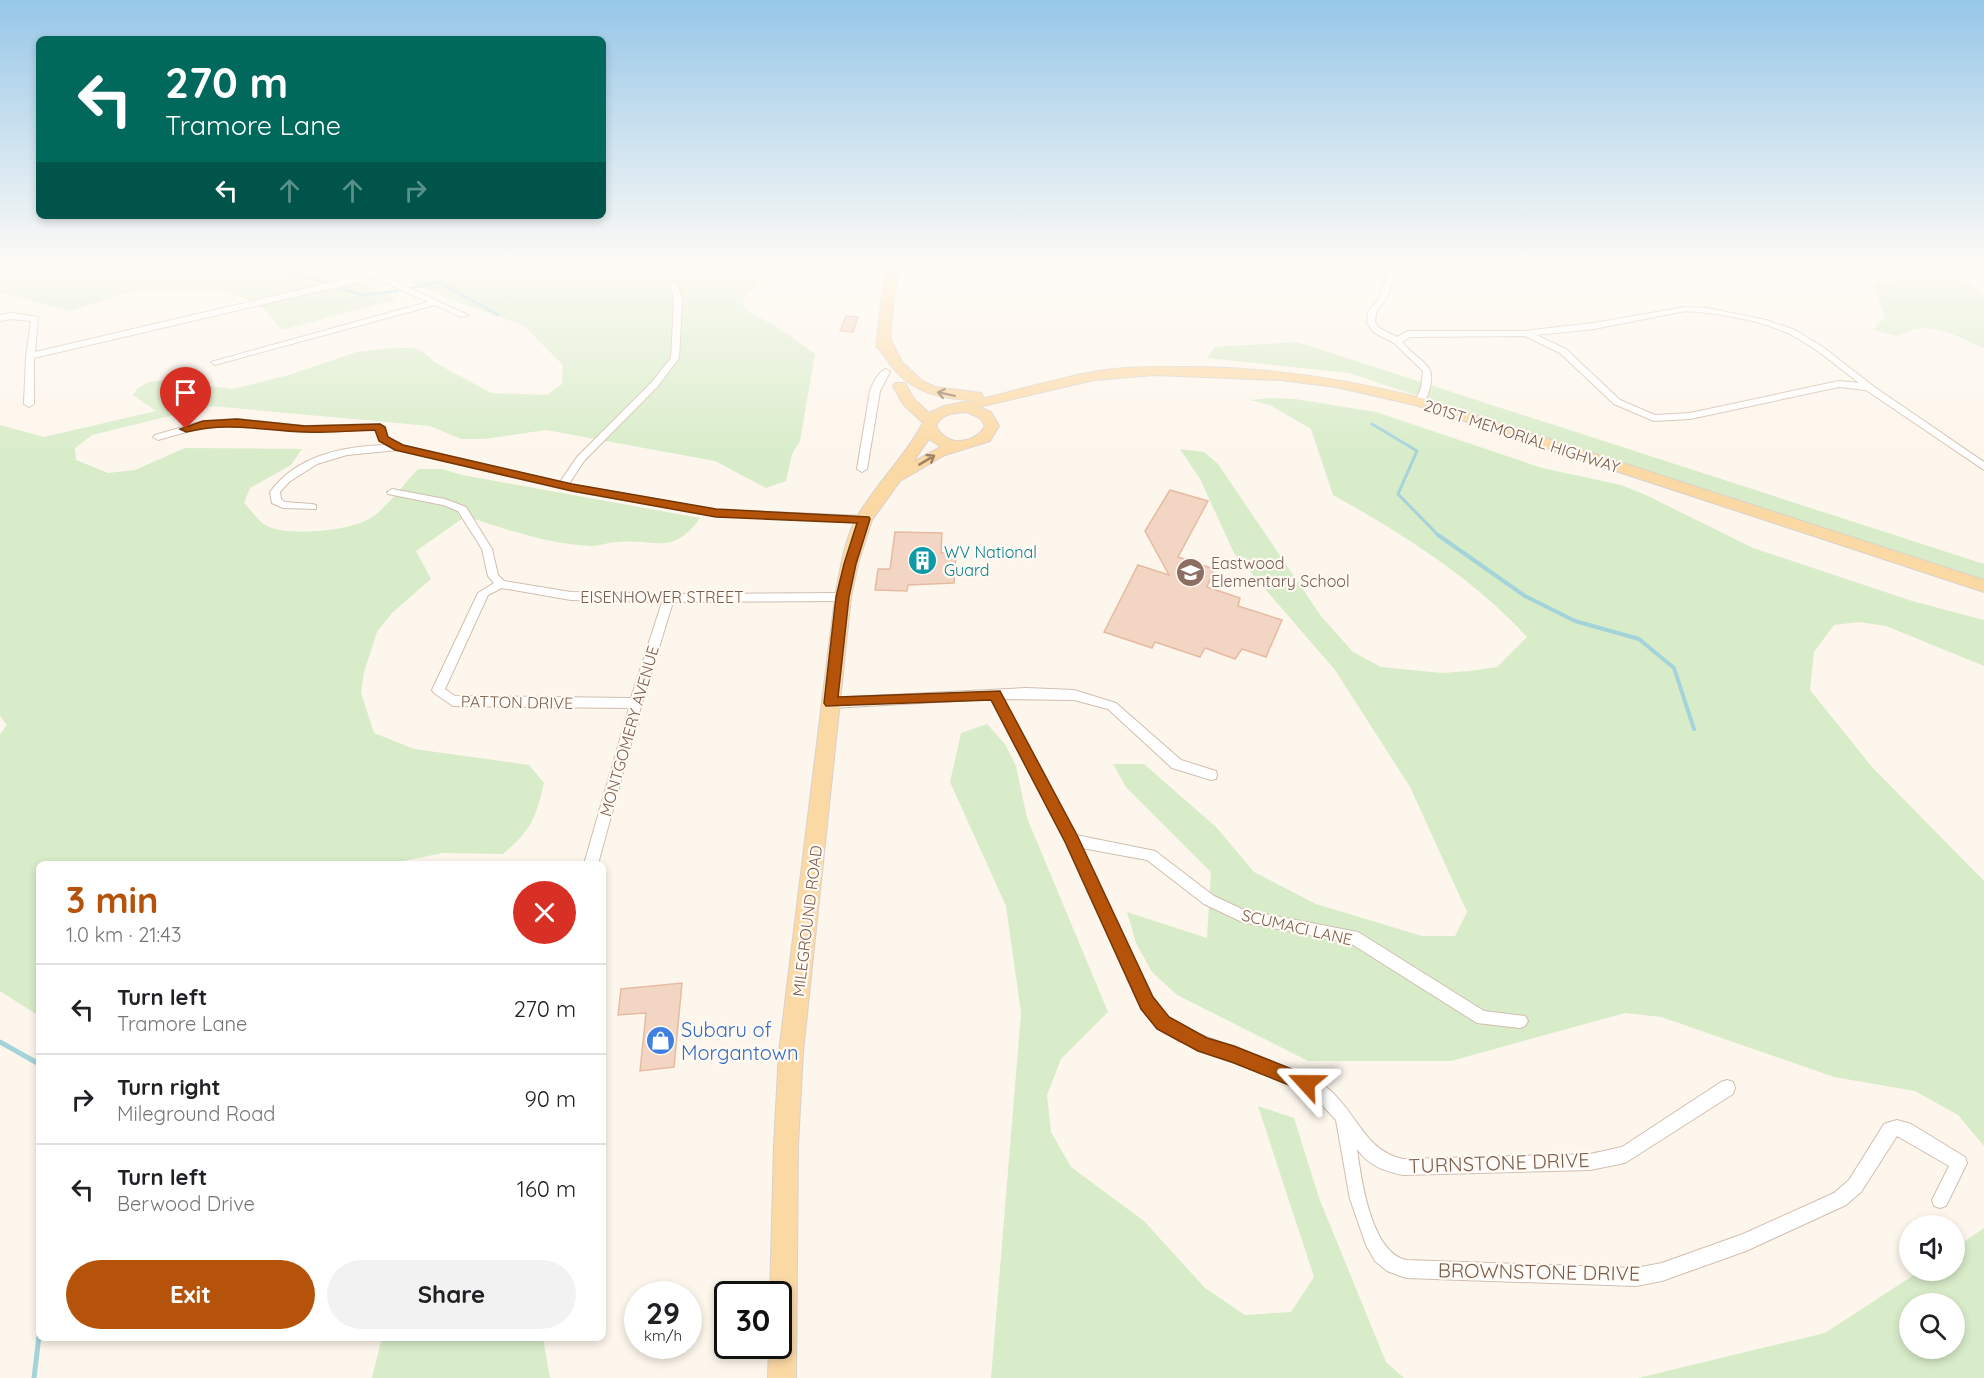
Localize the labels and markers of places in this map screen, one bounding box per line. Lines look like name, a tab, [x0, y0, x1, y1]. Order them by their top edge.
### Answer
pin	[160, 367, 211, 429]
place label: WV National Guard	[944, 542, 1037, 580]
building icon: WV National Guard	[907, 545, 939, 577]
place label: Eastwood Elementary School	[1211, 553, 1350, 591]
school or university icon: Eastwood Elementary School	[1174, 556, 1206, 588]
place label: Subaru of Morgantown	[681, 1017, 798, 1065]
shop icon: Subaru of Morgantown	[644, 1025, 676, 1057]

